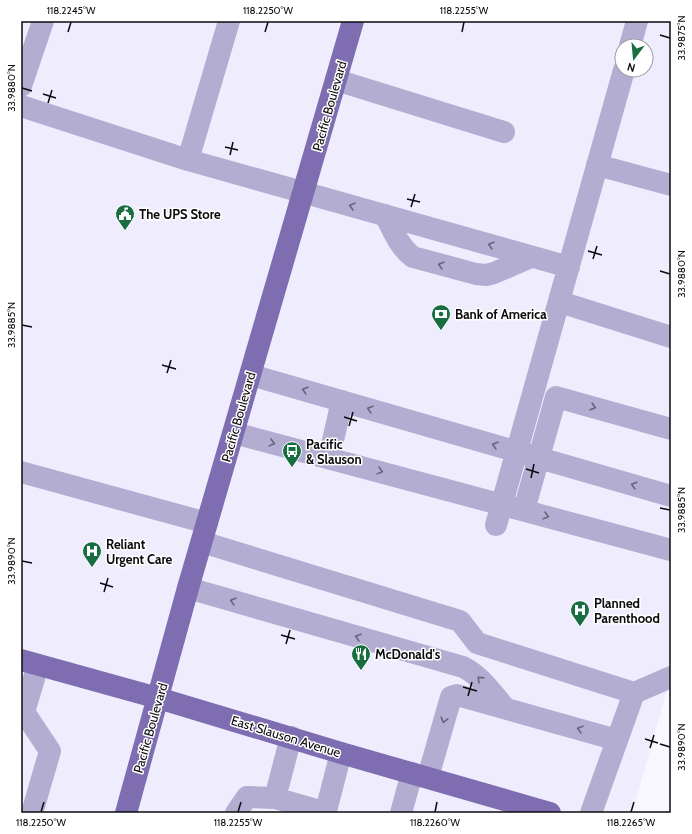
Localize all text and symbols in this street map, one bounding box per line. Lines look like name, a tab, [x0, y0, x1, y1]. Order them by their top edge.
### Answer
text: 118.2245°W	[47, 4, 96, 17]
text: 118.2250°W	[243, 4, 293, 17]
text: 118.2255°W	[440, 4, 489, 17]
text: 33.9875°N	[675, 15, 688, 61]
north arrow	[614, 38, 654, 78]
street label: Pacific Boulevard	[308, 59, 350, 153]
text: N	[626, 60, 637, 75]
text: 33.9880°N	[5, 64, 18, 112]
one-way arrow	[349, 202, 356, 211]
public building icon: The UPS Store	[114, 203, 136, 231]
place label: The UPS Store	[139, 206, 221, 222]
one-way arrow	[488, 241, 495, 250]
text: 33.9880°N	[675, 250, 688, 298]
one-way arrow	[438, 261, 445, 269]
text: 33.9885°N	[5, 302, 18, 348]
bank icon: Bank of America	[430, 303, 452, 331]
place label: Bank of America	[455, 306, 547, 322]
street label: Pacific Boulevard	[217, 370, 259, 464]
one-way arrow	[302, 386, 309, 395]
one-way arrow	[590, 403, 597, 411]
one-way arrow	[367, 405, 374, 414]
place label: Pacific & Slauson	[306, 436, 362, 467]
one-way arrow	[268, 438, 275, 446]
bus stop icon: Pacific & Slauson	[281, 440, 303, 468]
one-way arrow	[492, 441, 499, 450]
one-way arrow	[376, 467, 383, 475]
one-way arrow	[630, 481, 637, 490]
text: 33.9885°N	[675, 487, 688, 533]
one-way arrow	[542, 511, 549, 520]
place label: Reliant Urgent Care	[106, 536, 173, 567]
text: 33.9890°N	[5, 537, 18, 585]
hospital icon: Reliant Urgent Care	[81, 540, 103, 568]
place label: Planned Parenthood	[594, 595, 660, 626]
one-way arrow	[230, 597, 237, 606]
hospital icon: Planned Parenthood	[569, 599, 591, 627]
one-way arrow	[354, 633, 361, 642]
restaurant icon: McDonald's	[350, 643, 372, 671]
place label: McDonald's	[375, 646, 441, 662]
one-way arrow	[477, 676, 485, 683]
street label: Pacific Boulevard	[129, 681, 171, 775]
street label: East Slauson Avenue	[229, 712, 343, 760]
one-way arrow	[440, 717, 449, 724]
text: 33.9890°N	[675, 723, 688, 771]
one-way arrow	[576, 725, 583, 734]
text: 118.2250°W	[16, 816, 66, 829]
text: 118.2255°W	[214, 816, 263, 829]
text: 118.2260°W	[410, 816, 461, 829]
text: 118.2265°W	[607, 816, 656, 829]

